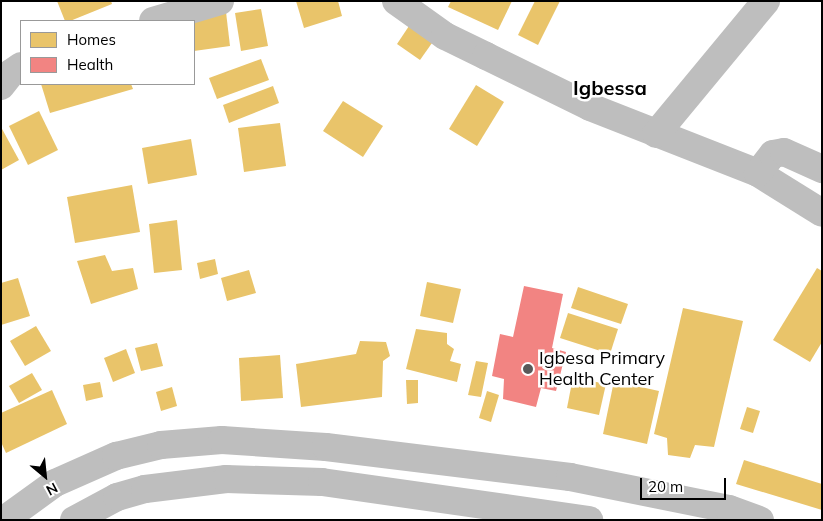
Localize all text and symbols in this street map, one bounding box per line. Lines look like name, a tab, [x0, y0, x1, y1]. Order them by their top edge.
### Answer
legend	[20, 20, 195, 85]
text: Homes	[67, 30, 116, 49]
text: Health	[67, 55, 113, 74]
district label: Igbessa	[573, 75, 647, 99]
place label: Igbesa Primary Health Center	[539, 348, 665, 390]
marker: Igbesa Primary Health Center	[521, 362, 535, 376]
north arrow	[20, 451, 70, 501]
scale bar	[643, 468, 729, 500]
text: 20 m	[648, 477, 683, 496]
text: N	[43, 479, 61, 500]

